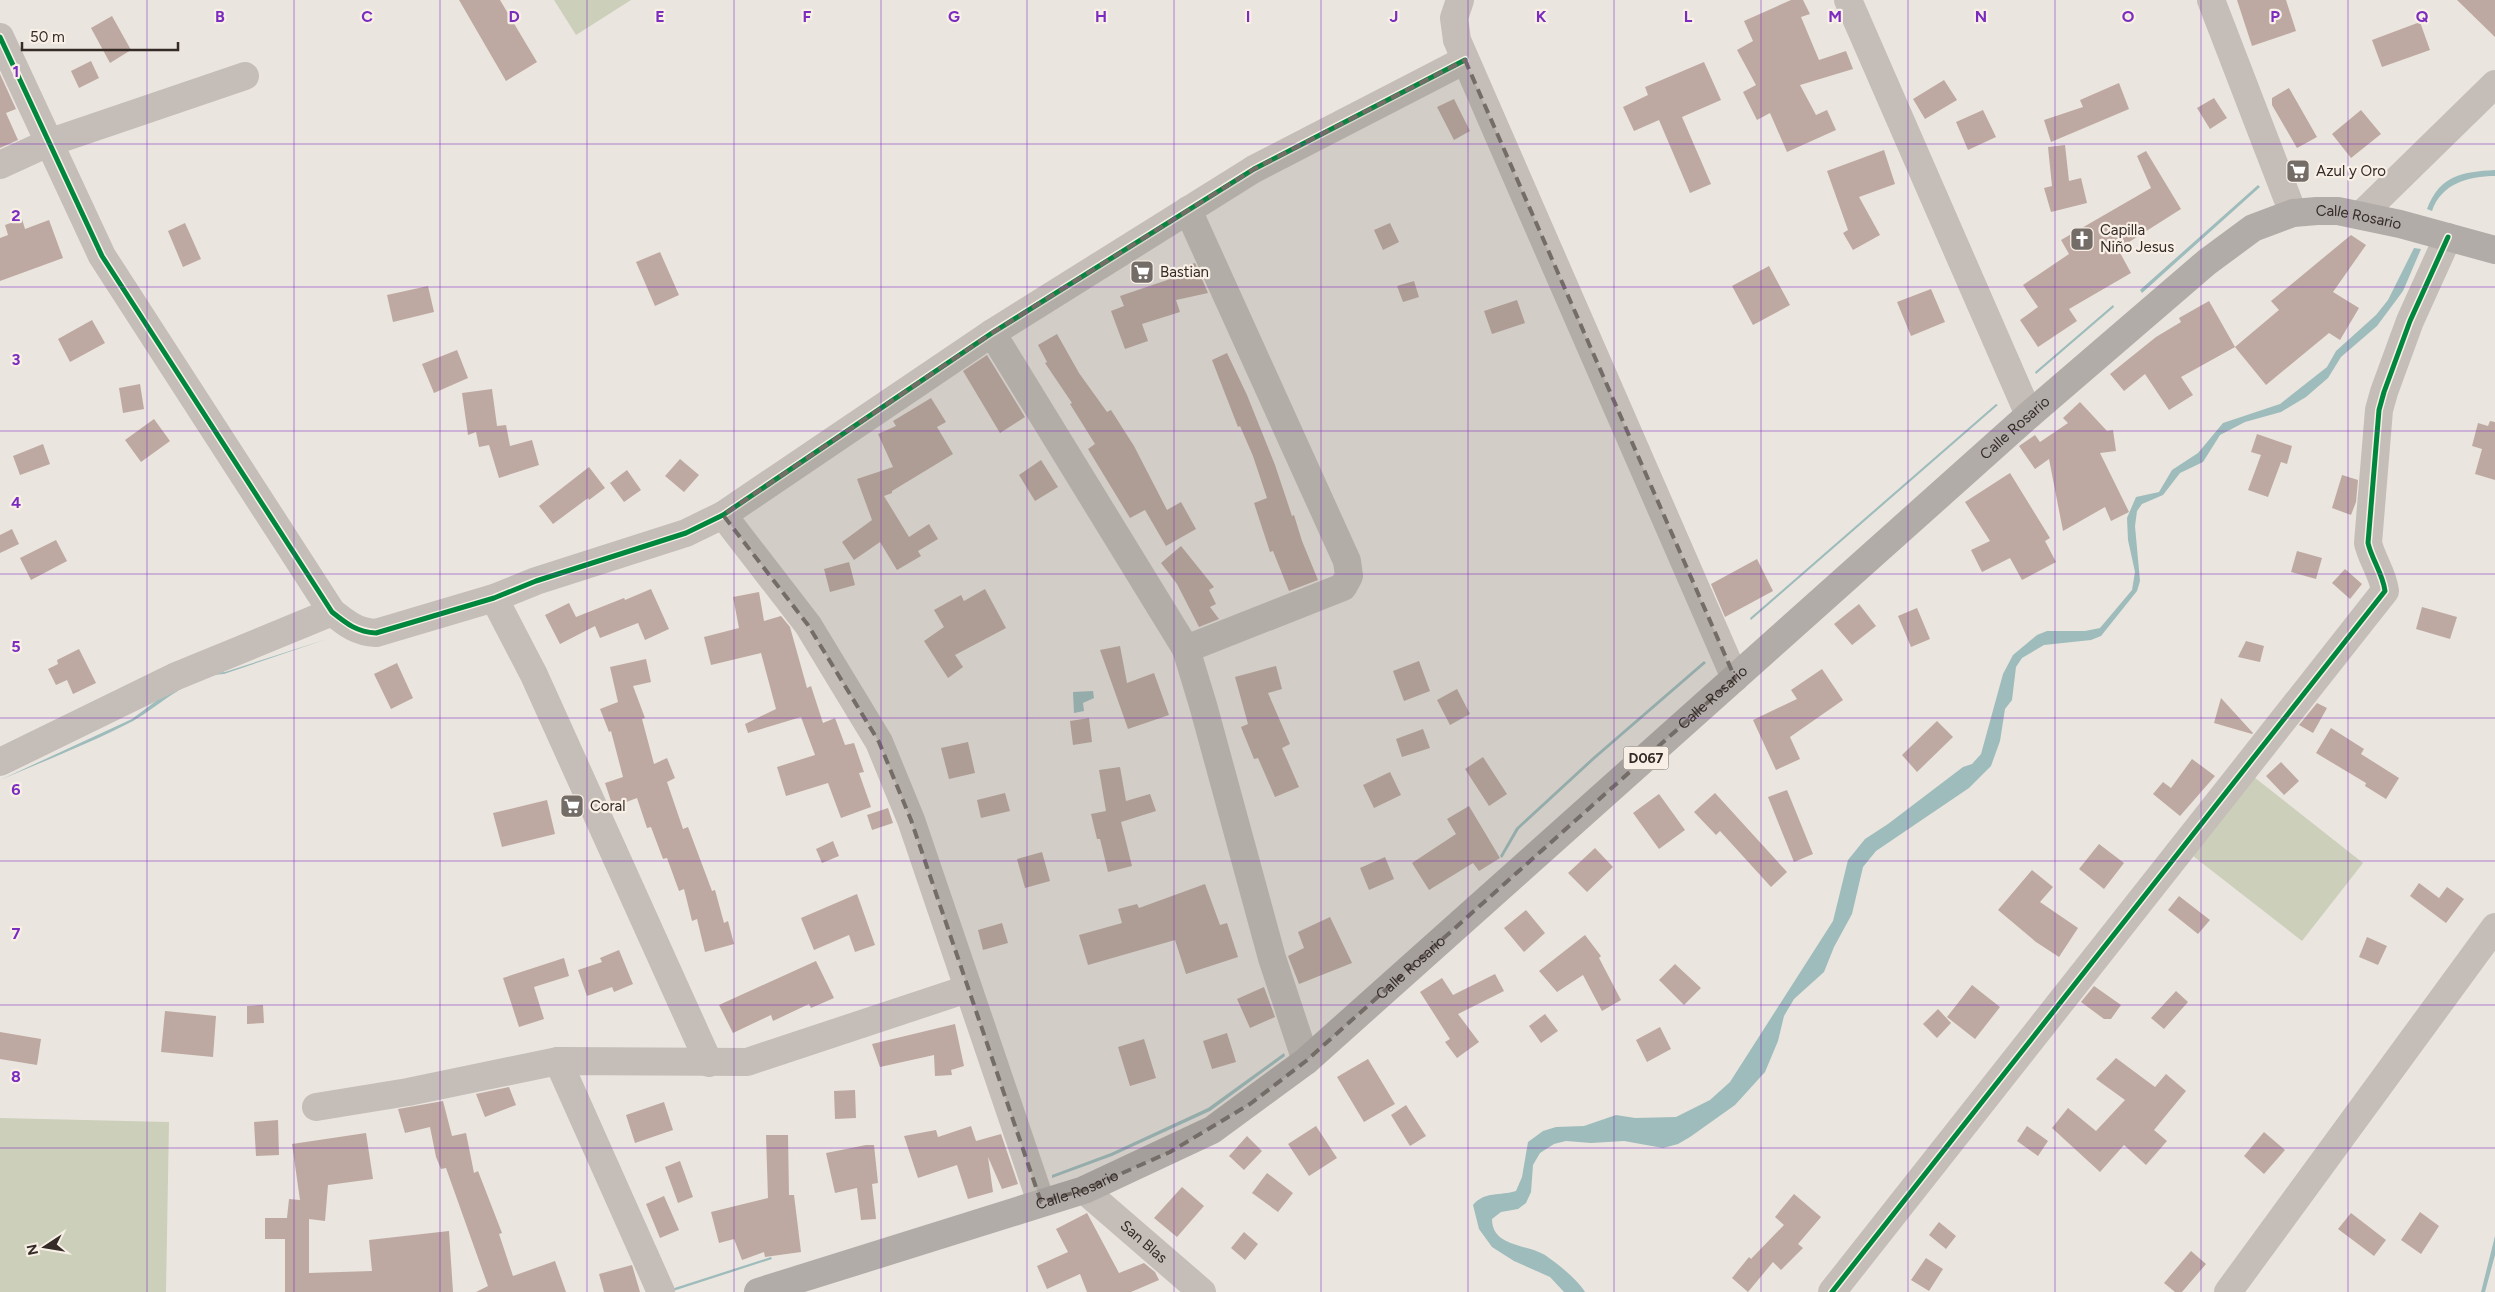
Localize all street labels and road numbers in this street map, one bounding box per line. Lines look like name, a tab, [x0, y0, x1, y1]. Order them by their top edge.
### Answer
street label: Calle Rosario	[2316, 202, 2403, 233]
street label: Calle Rosario	[1976, 392, 2054, 463]
street label: Calle Rosario	[1674, 662, 1751, 733]
road number: D067	[1624, 746, 1668, 770]
street label: Calle Rosario	[1372, 932, 1449, 1003]
street label: Calle Rosario	[1033, 1166, 1122, 1214]
street label: San Blas	[1117, 1217, 1171, 1267]

